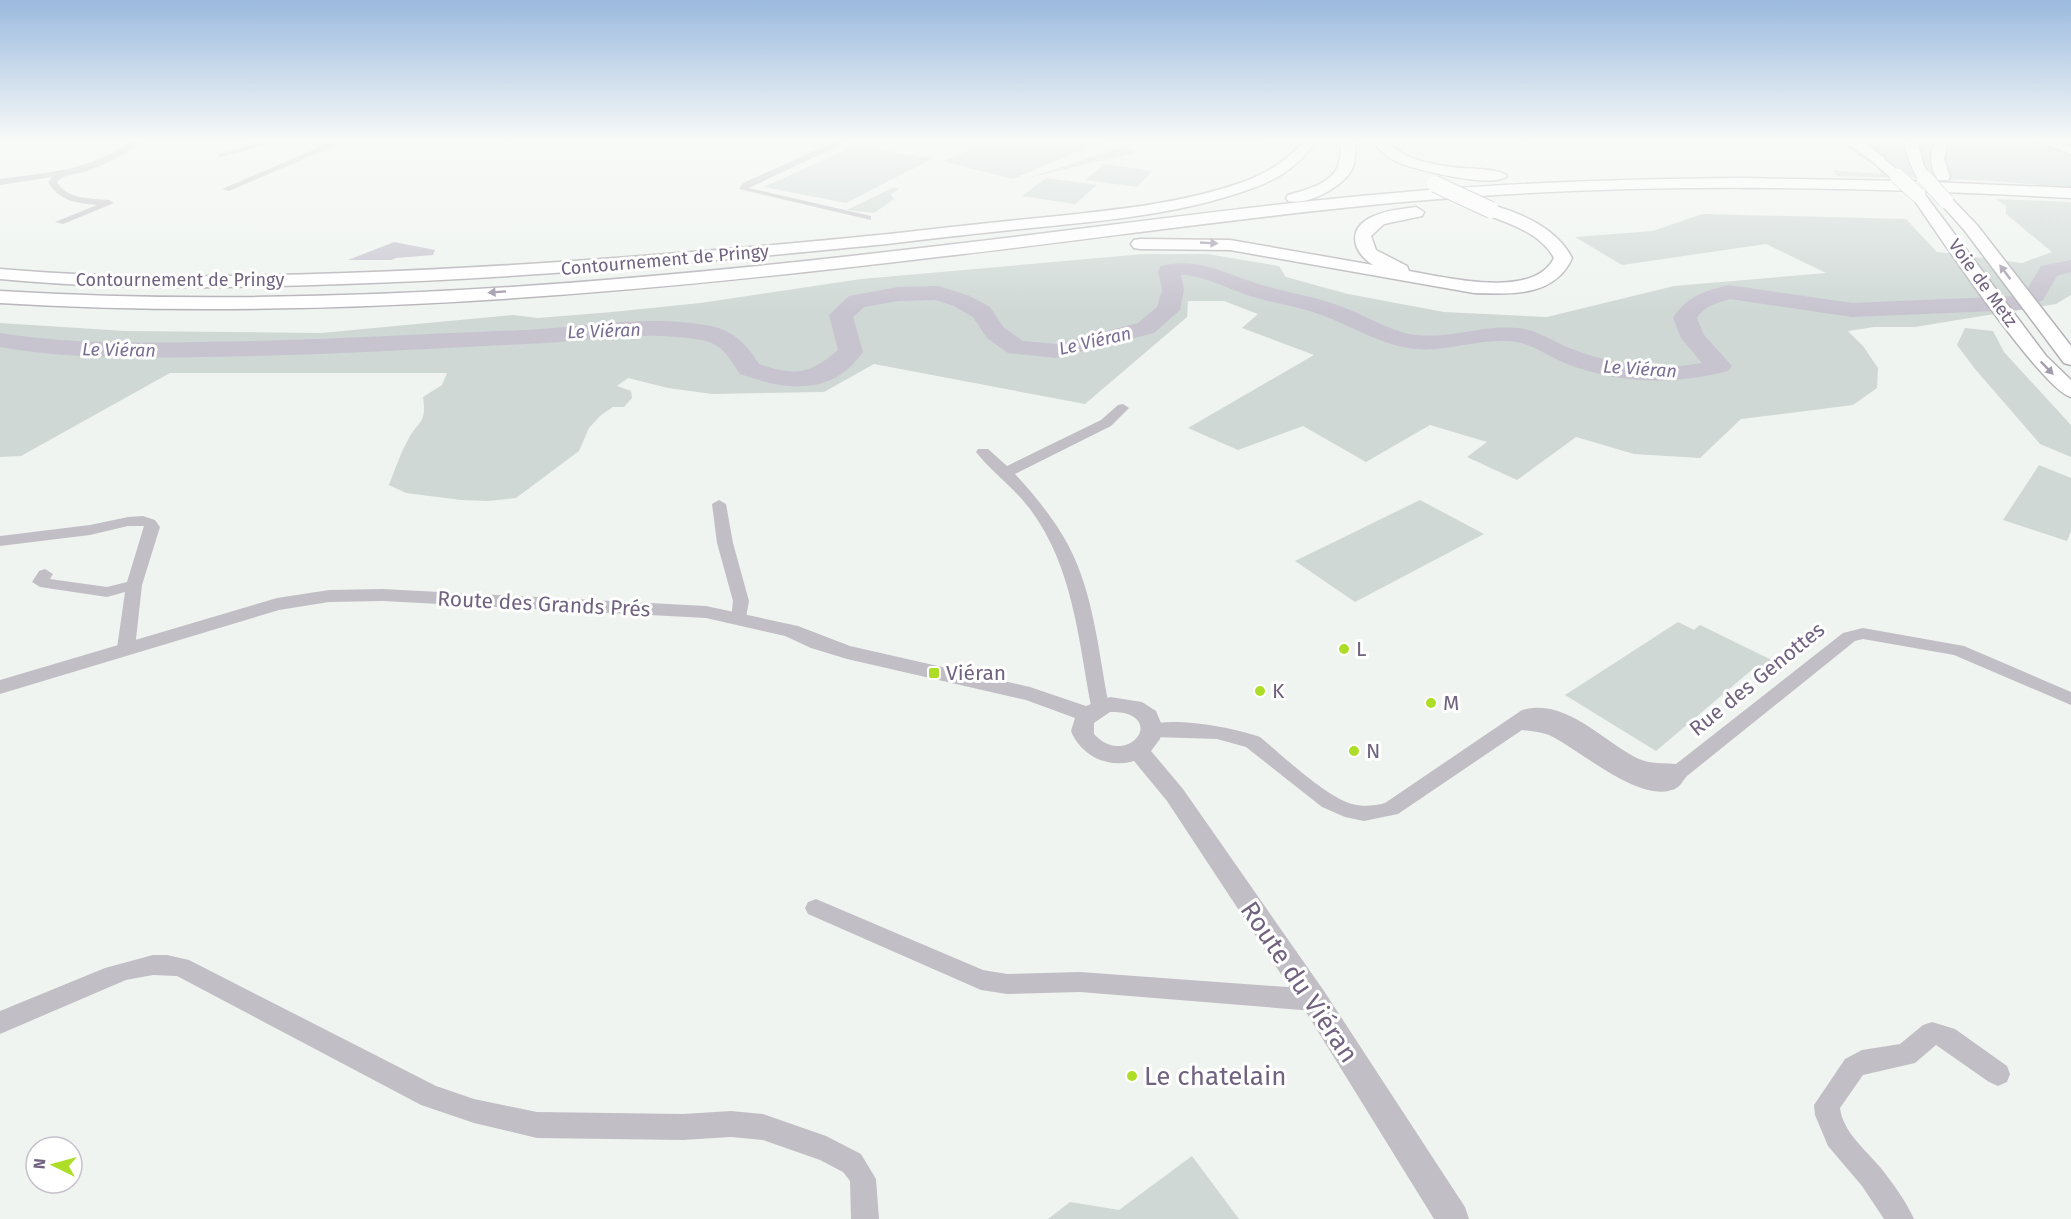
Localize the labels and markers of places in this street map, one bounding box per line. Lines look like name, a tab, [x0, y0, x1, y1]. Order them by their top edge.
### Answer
place label: L	[1356, 636, 1367, 662]
marker: L	[1337, 642, 1351, 656]
place label: Viéran	[946, 660, 1006, 686]
marker: Viéran	[927, 666, 941, 680]
place label: K	[1272, 678, 1285, 704]
marker: K	[1253, 684, 1267, 698]
place label: M	[1443, 690, 1459, 716]
marker: M	[1424, 696, 1438, 710]
place label: N	[1366, 738, 1380, 764]
marker: N	[1347, 744, 1361, 758]
place label: Le chatelain	[1144, 1061, 1287, 1092]
marker: Le chatelain	[1125, 1069, 1139, 1083]

